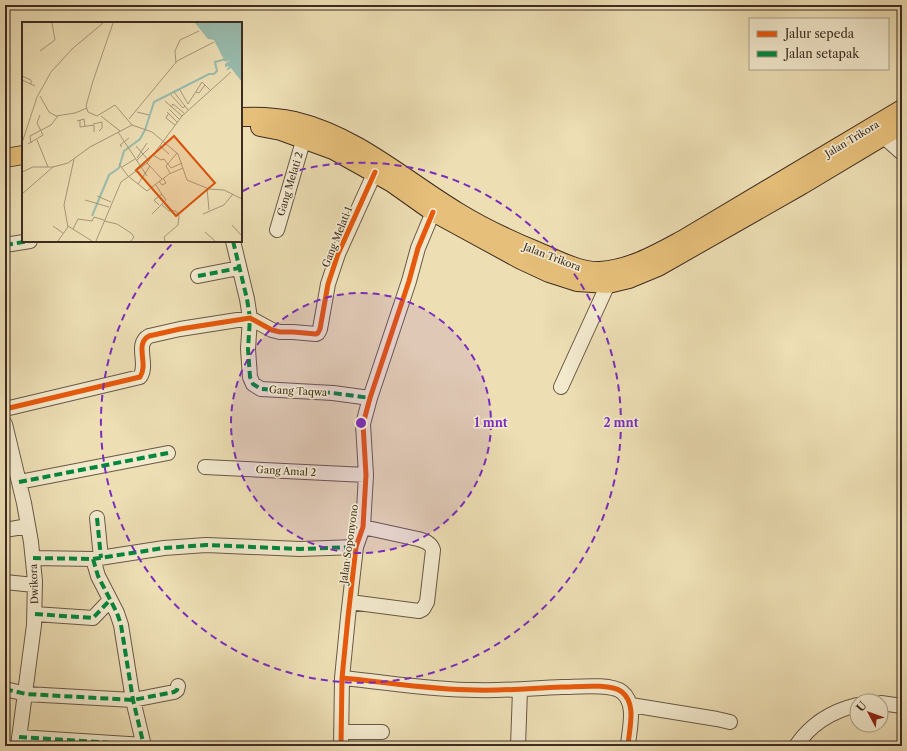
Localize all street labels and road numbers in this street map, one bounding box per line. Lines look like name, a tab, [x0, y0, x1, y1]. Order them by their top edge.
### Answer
street label: Jalan Trikora	[821, 117, 882, 161]
street label: Gang Melati 2	[274, 150, 306, 218]
street label: Gang Melati 1	[319, 204, 355, 269]
street label: Jalan Trikora	[519, 239, 583, 274]
street label: Gang Taqwa	[268, 383, 328, 399]
street label: Gang Amal 2	[255, 463, 317, 479]
street label: Jalan Soponyono	[337, 503, 361, 587]
street label: Dwikora	[27, 563, 41, 604]

